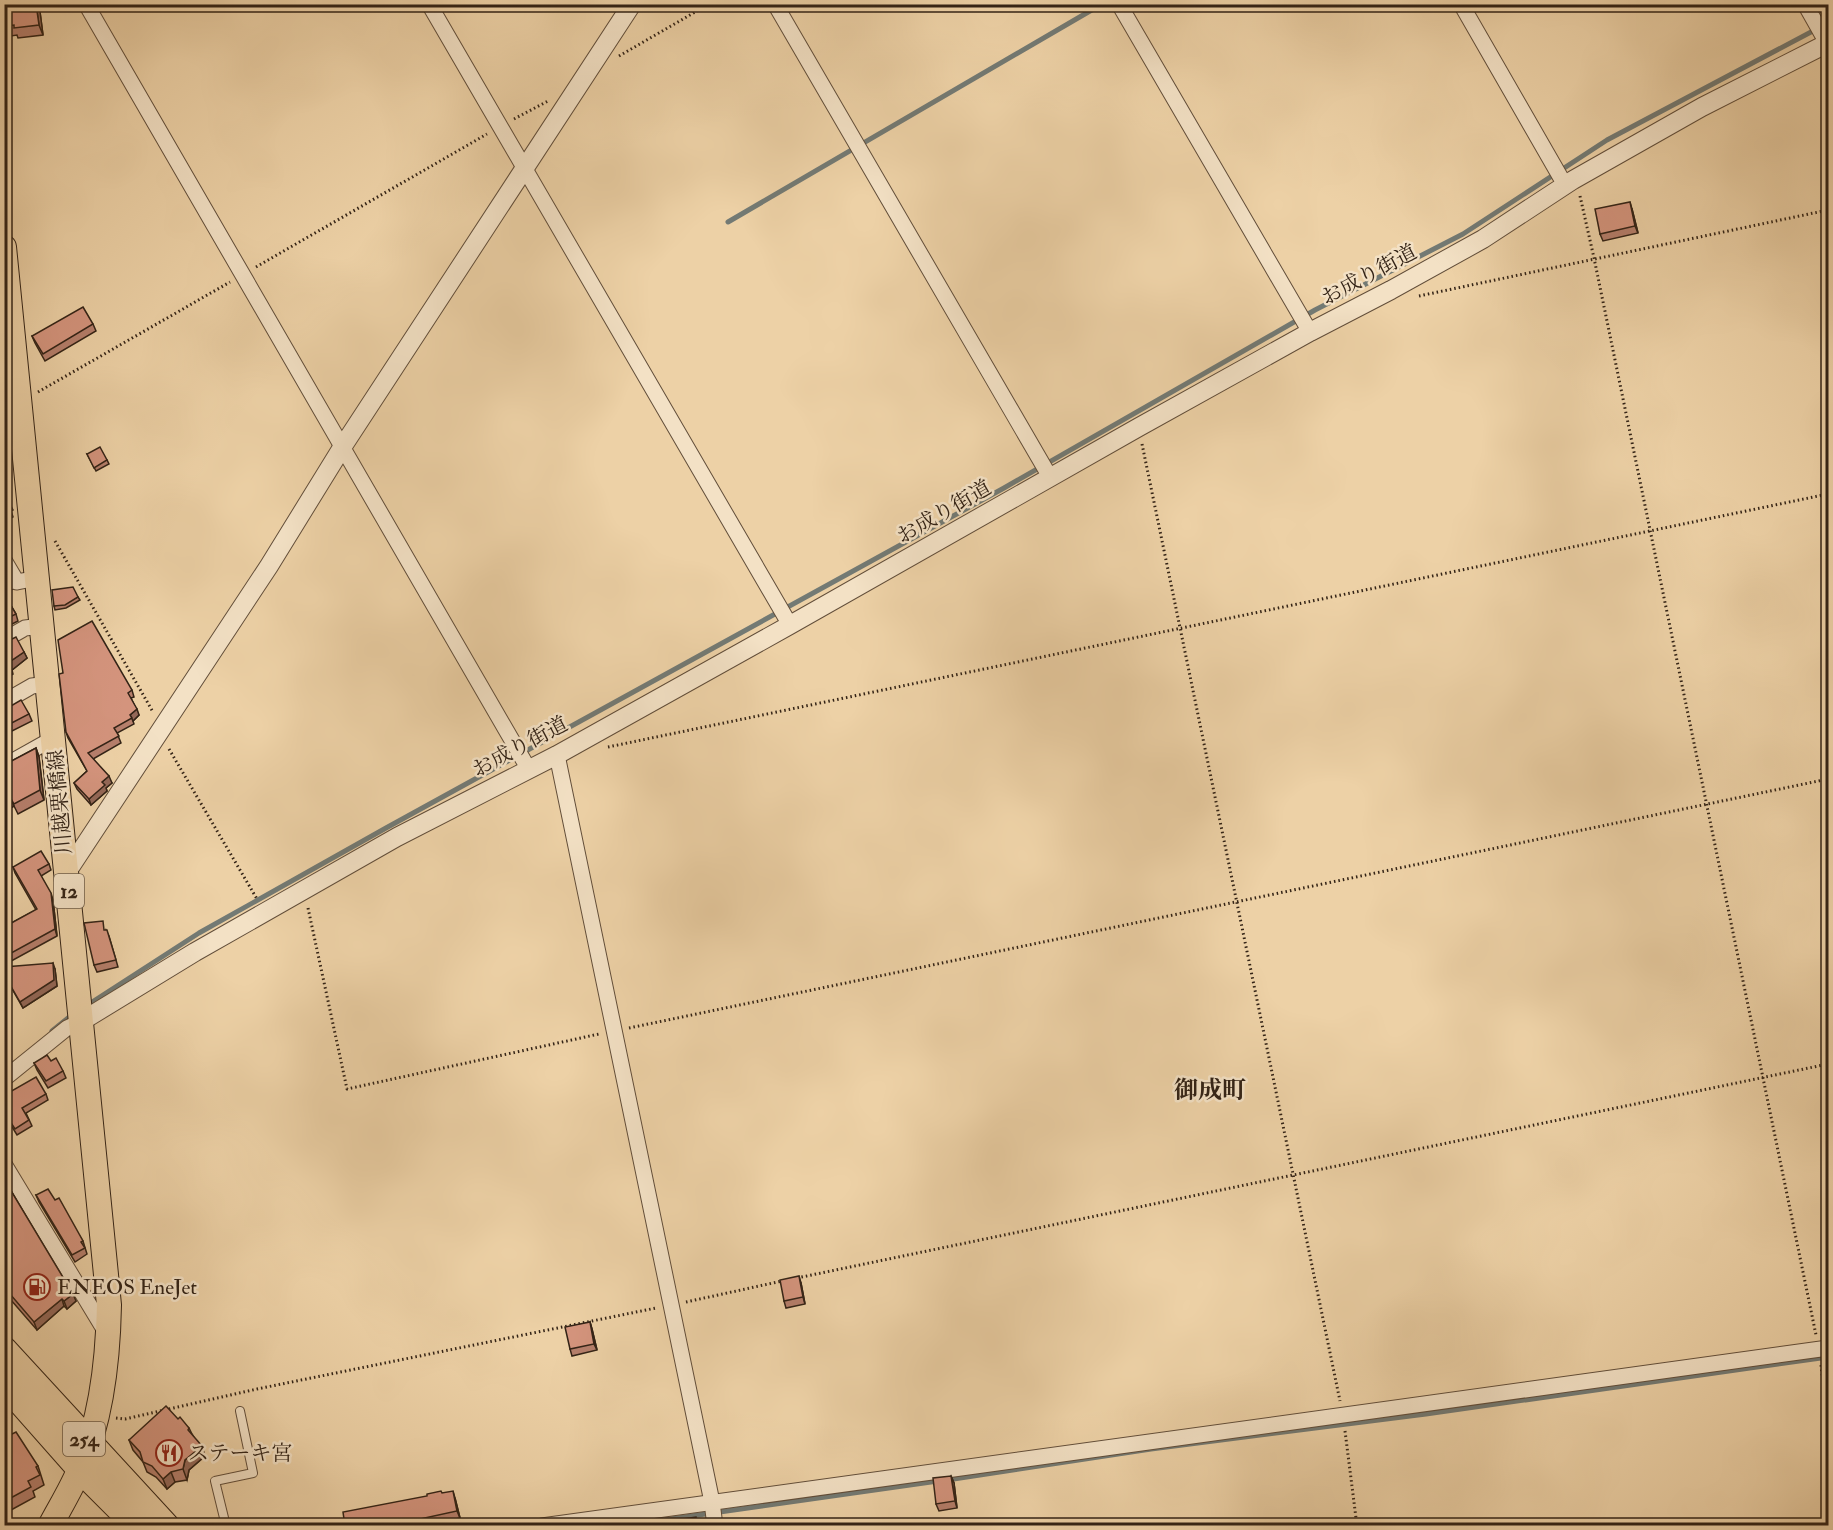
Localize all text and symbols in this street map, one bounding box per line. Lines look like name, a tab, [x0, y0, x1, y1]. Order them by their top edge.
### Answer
street label: お成り街道	[1316, 238, 1422, 312]
street label: お成り街道	[892, 474, 996, 550]
street label: お成り街道	[467, 710, 573, 784]
street label: 川越栗橋線	[42, 749, 78, 855]
road number: 12	[54, 874, 84, 908]
district label: 御成町	[1174, 1075, 1246, 1106]
fuel station icon: ENEOS EneJet	[22, 1272, 52, 1302]
place label: ENEOS EneJet	[57, 1274, 197, 1301]
road number: 254	[63, 1422, 105, 1456]
restaurant icon: ステーキ宮	[154, 1438, 184, 1468]
place label: ステーキ宮	[188, 1440, 293, 1467]

